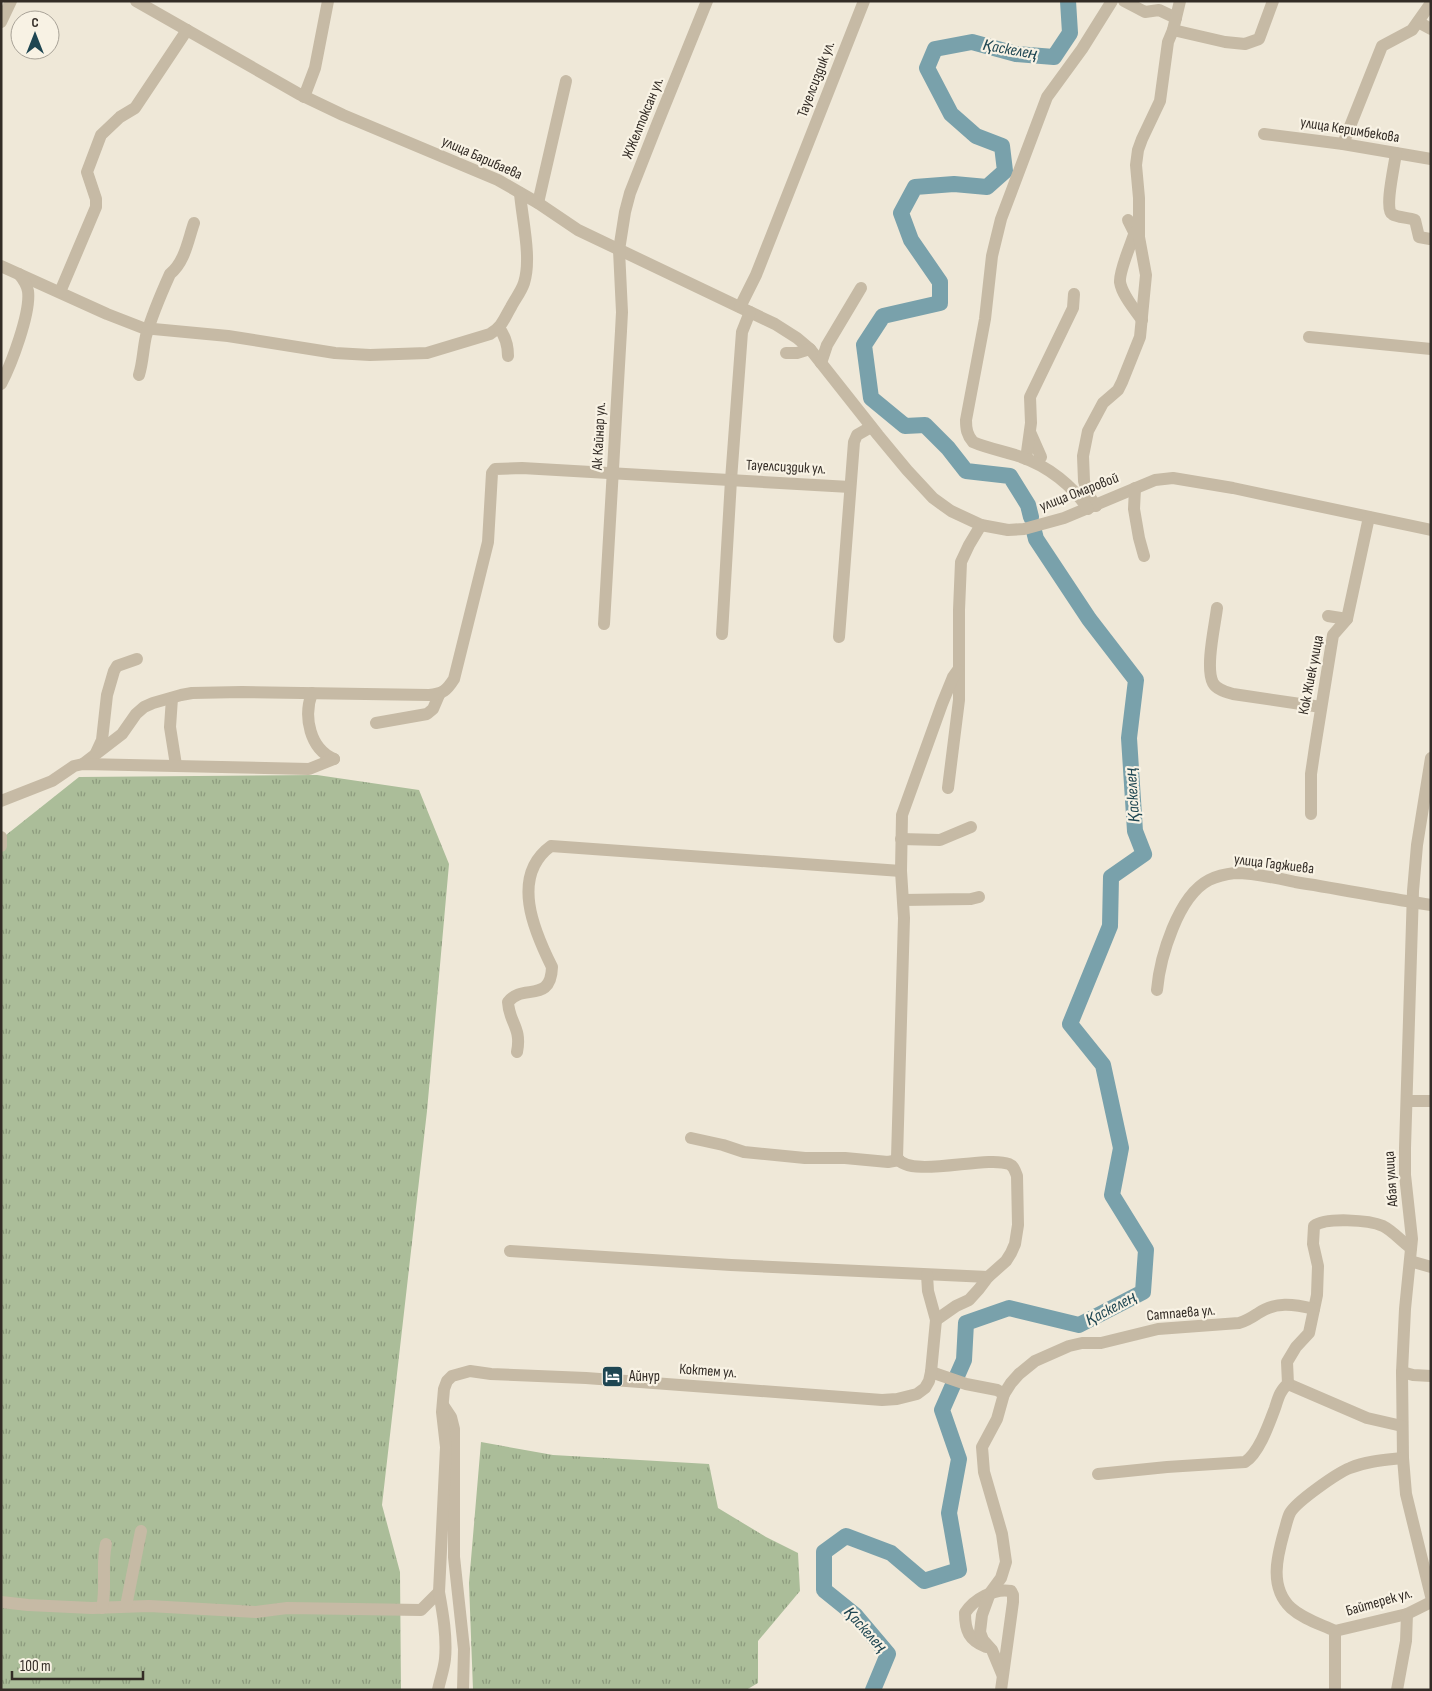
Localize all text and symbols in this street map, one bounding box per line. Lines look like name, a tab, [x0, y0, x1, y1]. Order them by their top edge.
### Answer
north arrow	[10, 10, 60, 60]
text: С	[31, 14, 39, 31]
water label: Қаскелең	[981, 36, 1039, 64]
street label: Тауелсиздик ул.	[793, 38, 839, 120]
street label: ЖЖелтоксан ул.	[618, 74, 668, 162]
street label: улица Керимбекова	[1299, 113, 1401, 147]
street label: улица Барибаева	[439, 132, 526, 184]
street label: Ак Кайнар ул.	[588, 401, 610, 471]
street label: Тауелсиздик ул.	[746, 455, 827, 479]
street label: улица Омаровой	[1037, 468, 1121, 516]
street label: Кок Жиек улица	[1294, 634, 1328, 716]
water label: Қаскелең	[1122, 767, 1144, 823]
street label: улица Гаджиева	[1233, 850, 1315, 878]
street label: Абая улица	[1380, 1150, 1402, 1208]
water label: Қаскелең	[1082, 1288, 1140, 1330]
street label: Сатпаева ул.	[1146, 1301, 1216, 1325]
street label: Коктем ул.	[679, 1360, 738, 1383]
hotel icon: Айнур	[601, 1364, 625, 1388]
place label: Айнур	[628, 1367, 660, 1386]
street label: Байтерек ул.	[1344, 1583, 1415, 1621]
water label: Қаскелең	[840, 1603, 891, 1657]
scale bar	[12, 1648, 144, 1680]
text: 100 m	[20, 1657, 51, 1676]

